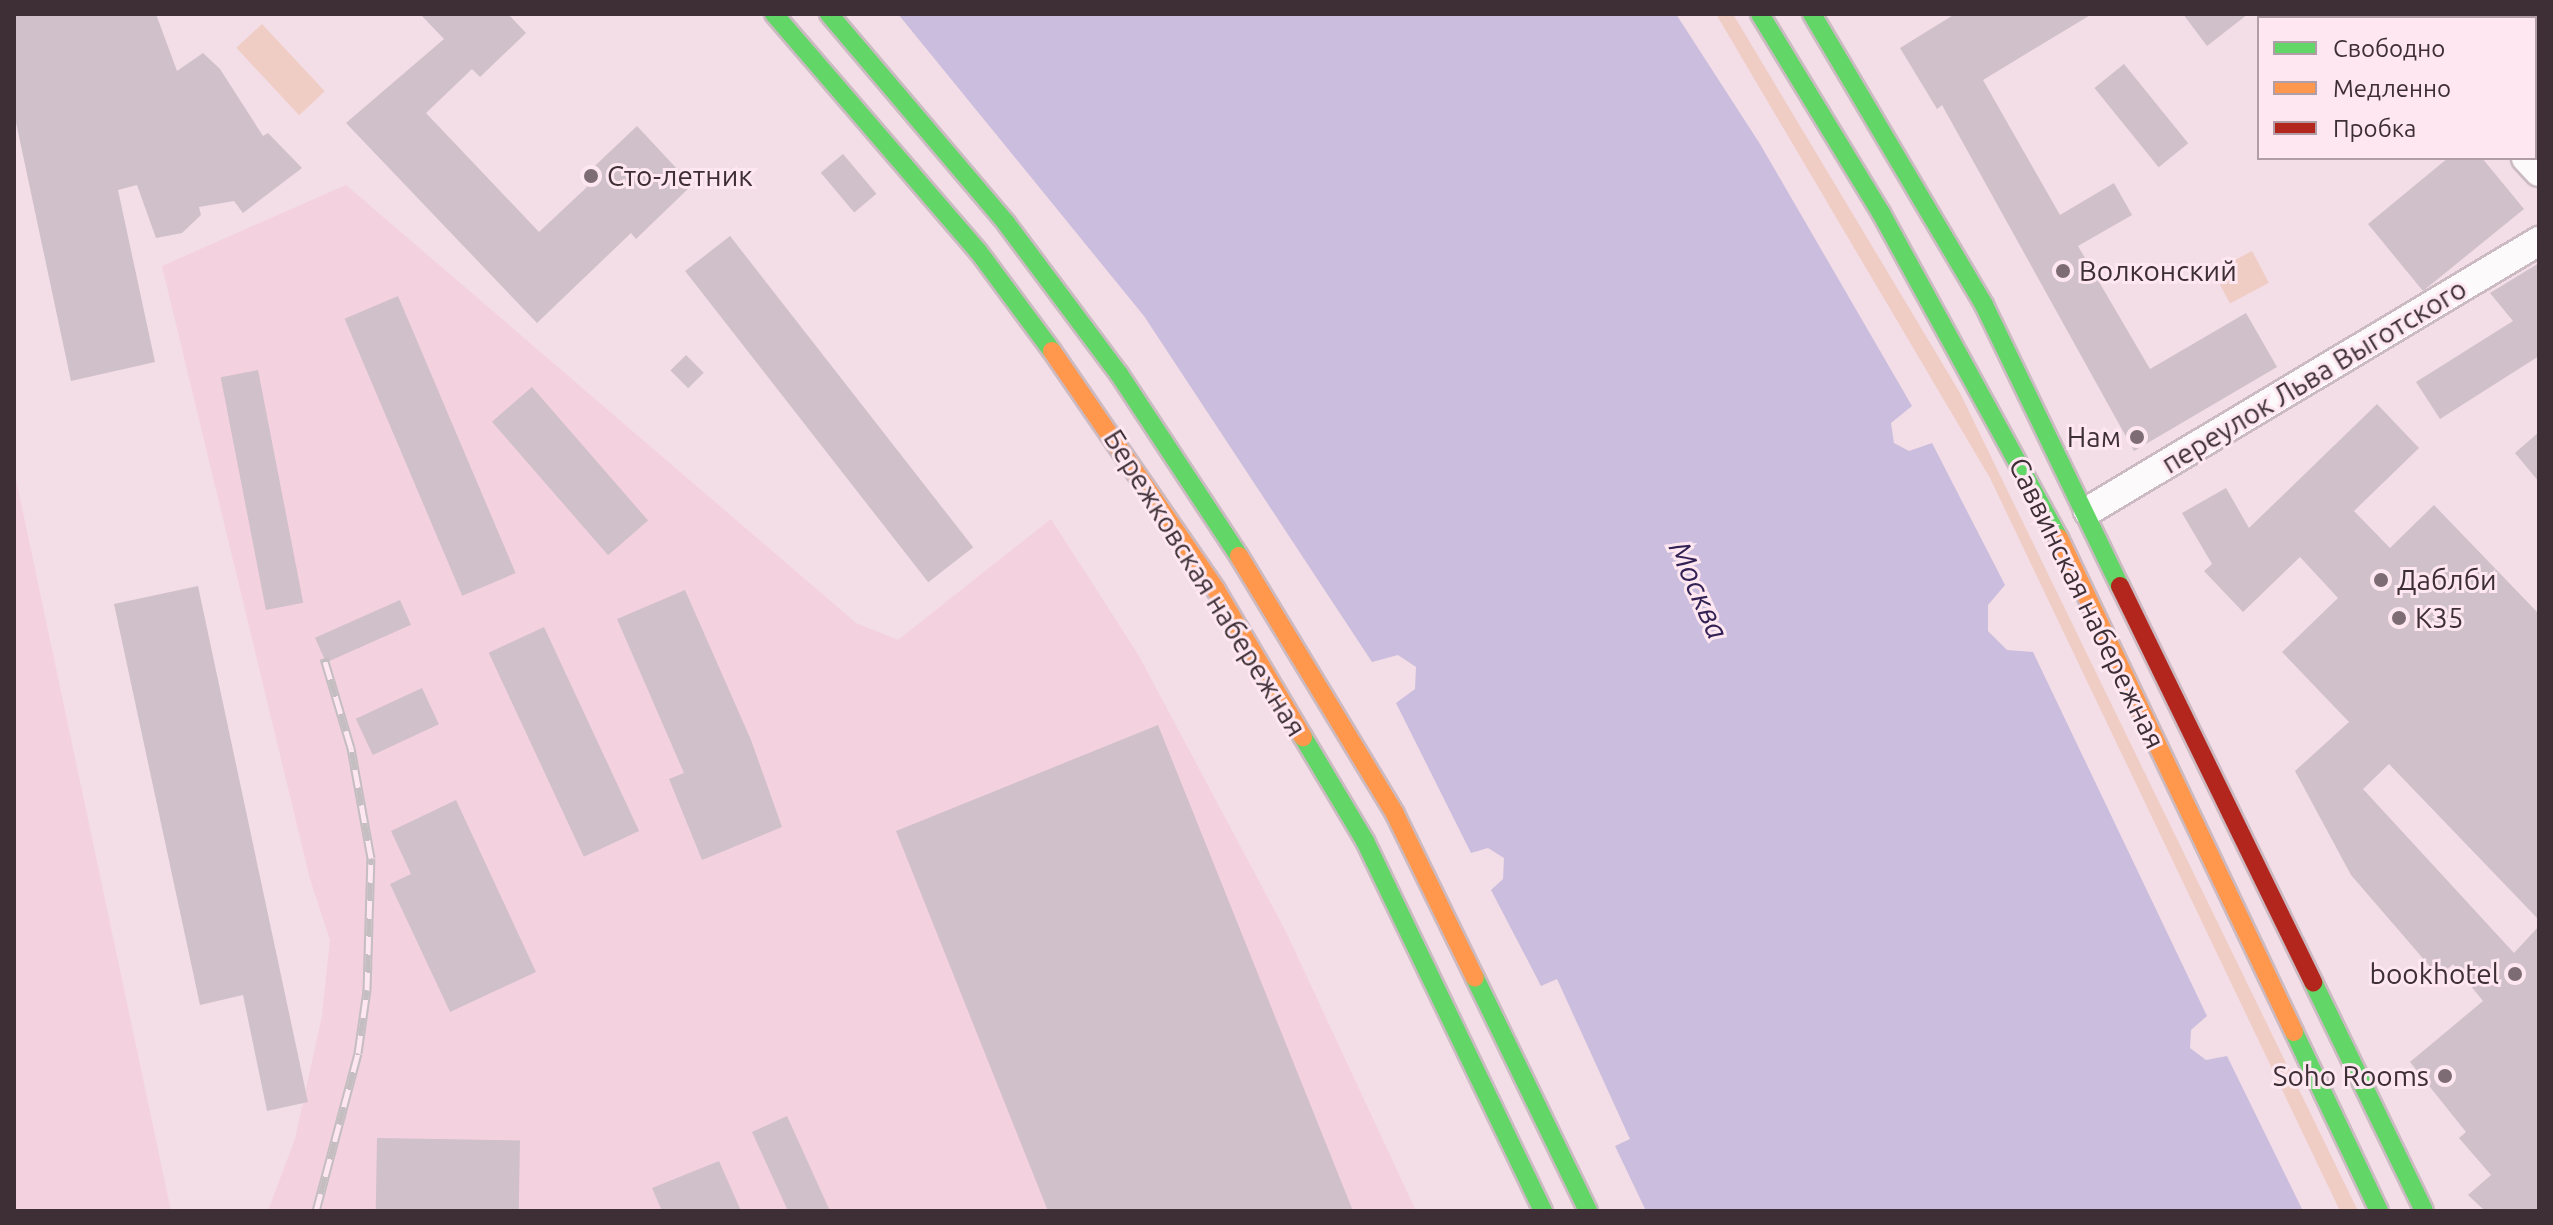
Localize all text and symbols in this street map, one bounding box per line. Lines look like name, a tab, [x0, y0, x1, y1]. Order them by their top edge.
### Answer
legend	[2257, 16, 2537, 160]
text: Свободно	[2333, 35, 2445, 62]
text: Медленно	[2333, 75, 2451, 102]
text: Пробка	[2333, 115, 2416, 142]
place label: Сто-летник	[607, 159, 753, 193]
marker: Сто-летник	[582, 167, 600, 185]
place label: Волконский	[2079, 254, 2237, 288]
marker: Волконский	[2054, 262, 2072, 280]
street label: переулок Льва Выготского	[2155, 272, 2473, 480]
place label: Нам	[2067, 420, 2121, 454]
street label: Бережковская набережная	[1097, 423, 1313, 743]
marker: Нам	[2128, 428, 2146, 446]
street label: Саввинская набережная	[2002, 452, 2172, 754]
water label: Москва	[1662, 535, 1736, 645]
place label: Даблби	[2397, 563, 2497, 597]
marker: Даблби	[2372, 571, 2390, 589]
place label: K35	[2415, 601, 2464, 635]
marker: K35	[2390, 609, 2408, 627]
place label: bookhotel	[2370, 957, 2499, 991]
marker: bookhotel	[2506, 965, 2524, 983]
place label: Soho Rooms	[2273, 1059, 2429, 1093]
marker: Soho Rooms	[2436, 1067, 2454, 1085]

